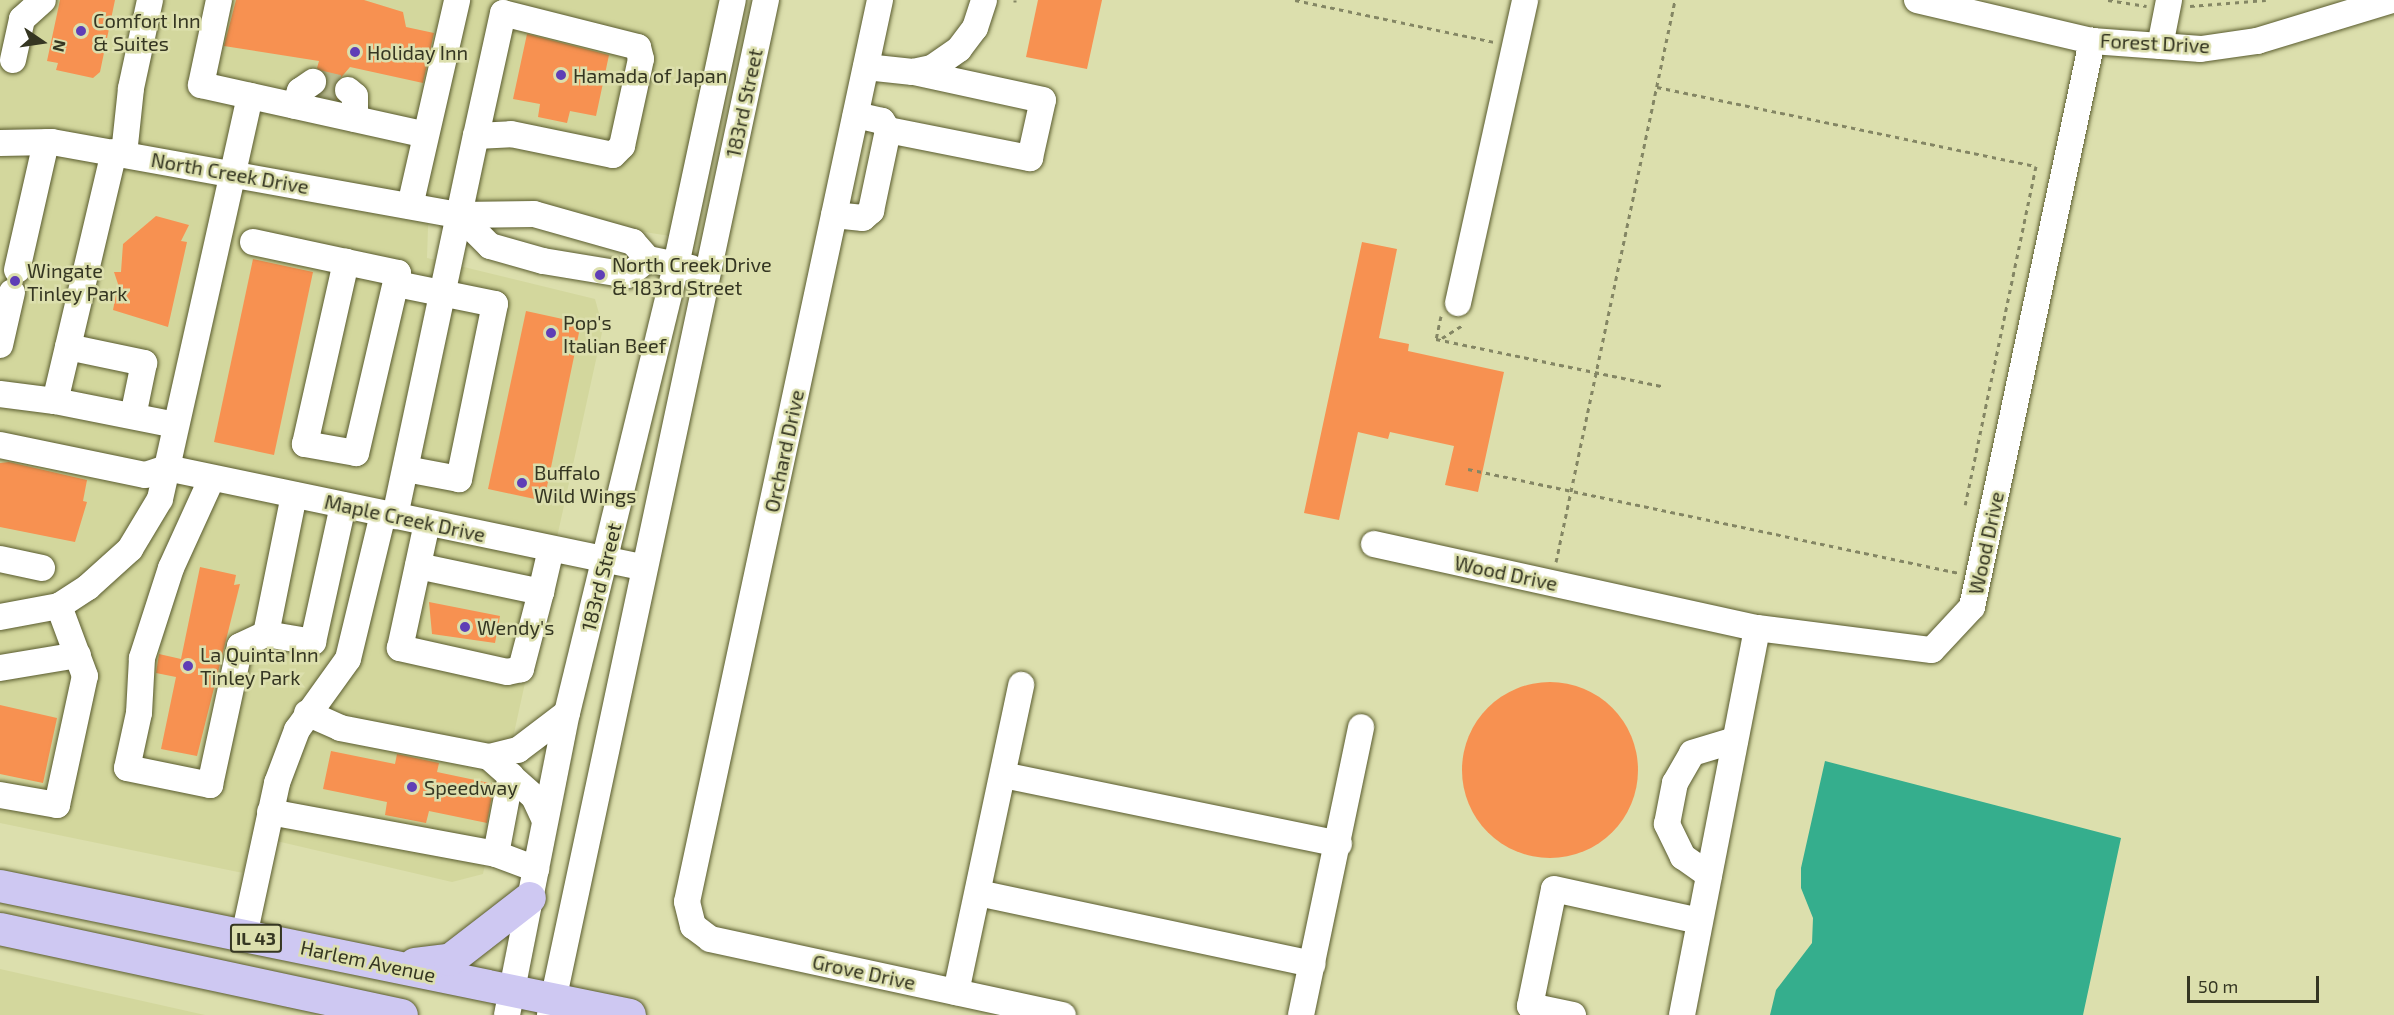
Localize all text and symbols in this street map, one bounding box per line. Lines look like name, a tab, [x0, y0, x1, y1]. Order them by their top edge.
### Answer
place label: Comfort Inn & Suites	[93, 8, 201, 55]
north arrow	[12, 12, 72, 72]
marker: Comfort Inn & Suites	[74, 24, 88, 38]
street label: Forest Drive	[2099, 28, 2211, 58]
text: N	[49, 38, 71, 54]
place label: Holiday Inn	[367, 40, 469, 64]
marker: Holiday Inn	[348, 45, 362, 59]
street label: 183rd Street	[721, 46, 767, 160]
place label: Hamada of Japan	[573, 63, 728, 87]
marker: Hamada of Japan	[554, 68, 568, 82]
street label: North Creek Drive	[149, 147, 311, 199]
place label: North Creek Drive & 183rd Street	[612, 252, 772, 299]
place label: Wingate Tinley Park	[27, 258, 128, 305]
marker: North Creek Drive & 183rd Street	[593, 268, 607, 282]
marker: Wingate Tinley Park	[8, 274, 22, 288]
place label: Pop's Italian Beef	[563, 310, 666, 357]
marker: Pop's Italian Beef	[544, 326, 558, 340]
street label: Orchard Drive	[759, 388, 809, 514]
place label: Buffalo Wild Wings	[534, 460, 637, 507]
marker: Buffalo Wild Wings	[515, 476, 529, 490]
street label: Maple Creek Drive	[322, 489, 488, 547]
street label: Wood Drive	[1963, 489, 2009, 597]
street label: 183rd Street	[576, 520, 626, 634]
street label: Wood Drive	[1452, 550, 1560, 596]
place label: Wendy's	[477, 615, 554, 639]
marker: Wendy's	[458, 620, 472, 634]
place label: La Quinta Inn Tinley Park	[200, 642, 319, 689]
marker: La Quinta Inn Tinley Park	[181, 659, 195, 673]
place label: Speedway	[424, 775, 518, 799]
marker: Speedway	[405, 780, 419, 794]
road number: IL 43	[229, 923, 283, 953]
street label: Harlem Avenue	[298, 935, 438, 987]
street label: Grove Drive	[810, 949, 918, 995]
scale bar	[2190, 964, 2322, 1002]
text: 50 m	[2198, 975, 2238, 997]

